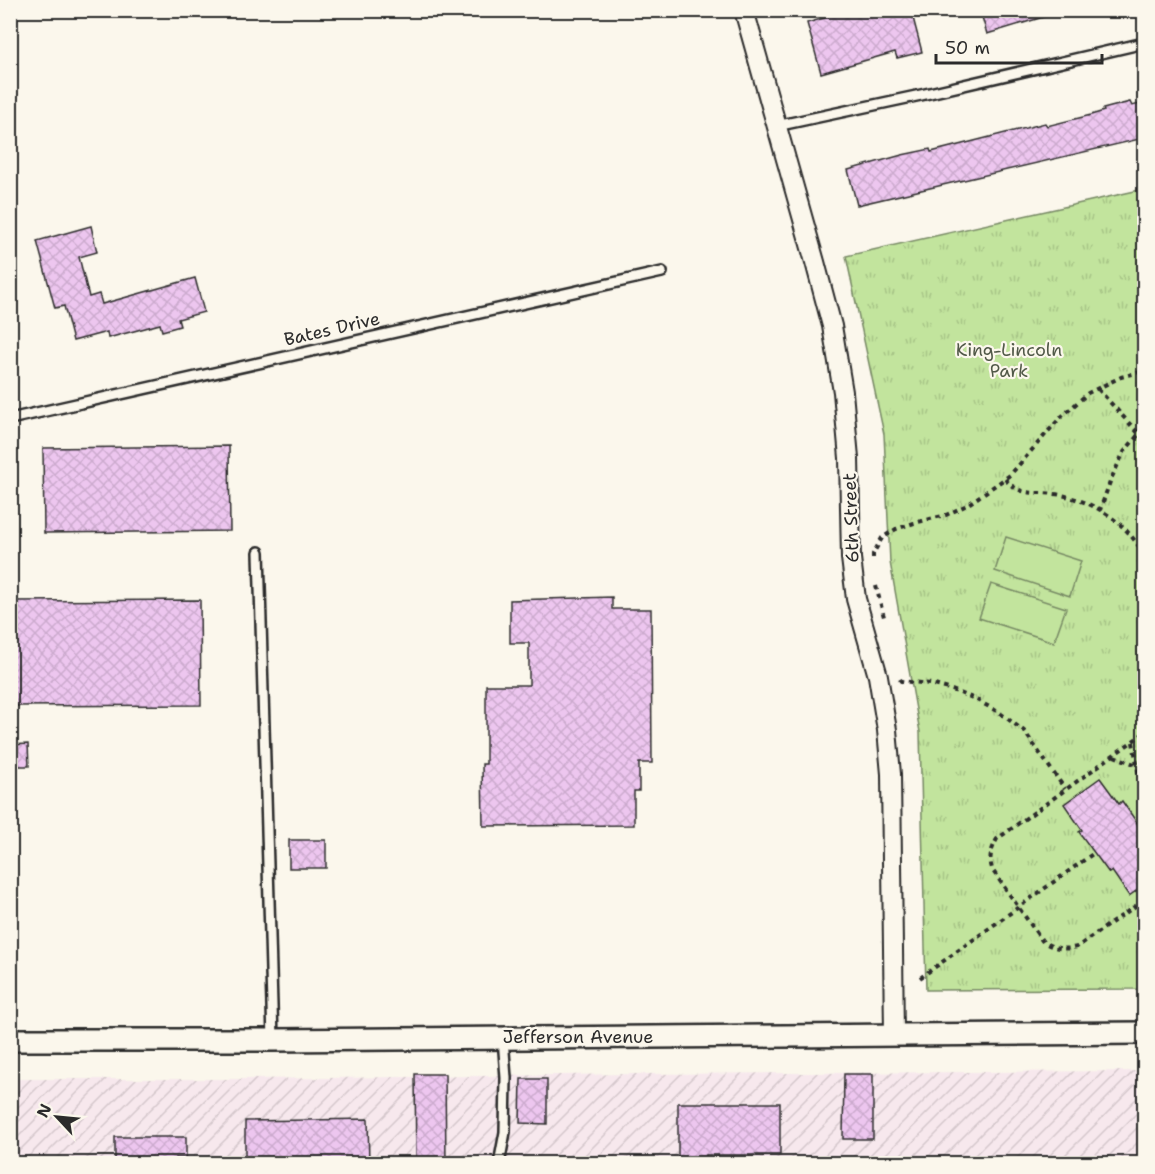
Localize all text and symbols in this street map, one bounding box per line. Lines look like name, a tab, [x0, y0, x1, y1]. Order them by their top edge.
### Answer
scale bar	[936, 27, 1102, 65]
text: 50 m	[945, 36, 990, 60]
street label: Bates Drive	[282, 306, 382, 352]
park label: King-Lincoln Park	[956, 338, 1062, 383]
street label: 6th Street	[837, 472, 865, 563]
street label: Jefferson Avenue	[503, 1025, 654, 1049]
north arrow	[27, 1087, 87, 1147]
text: N	[32, 1100, 56, 1121]

